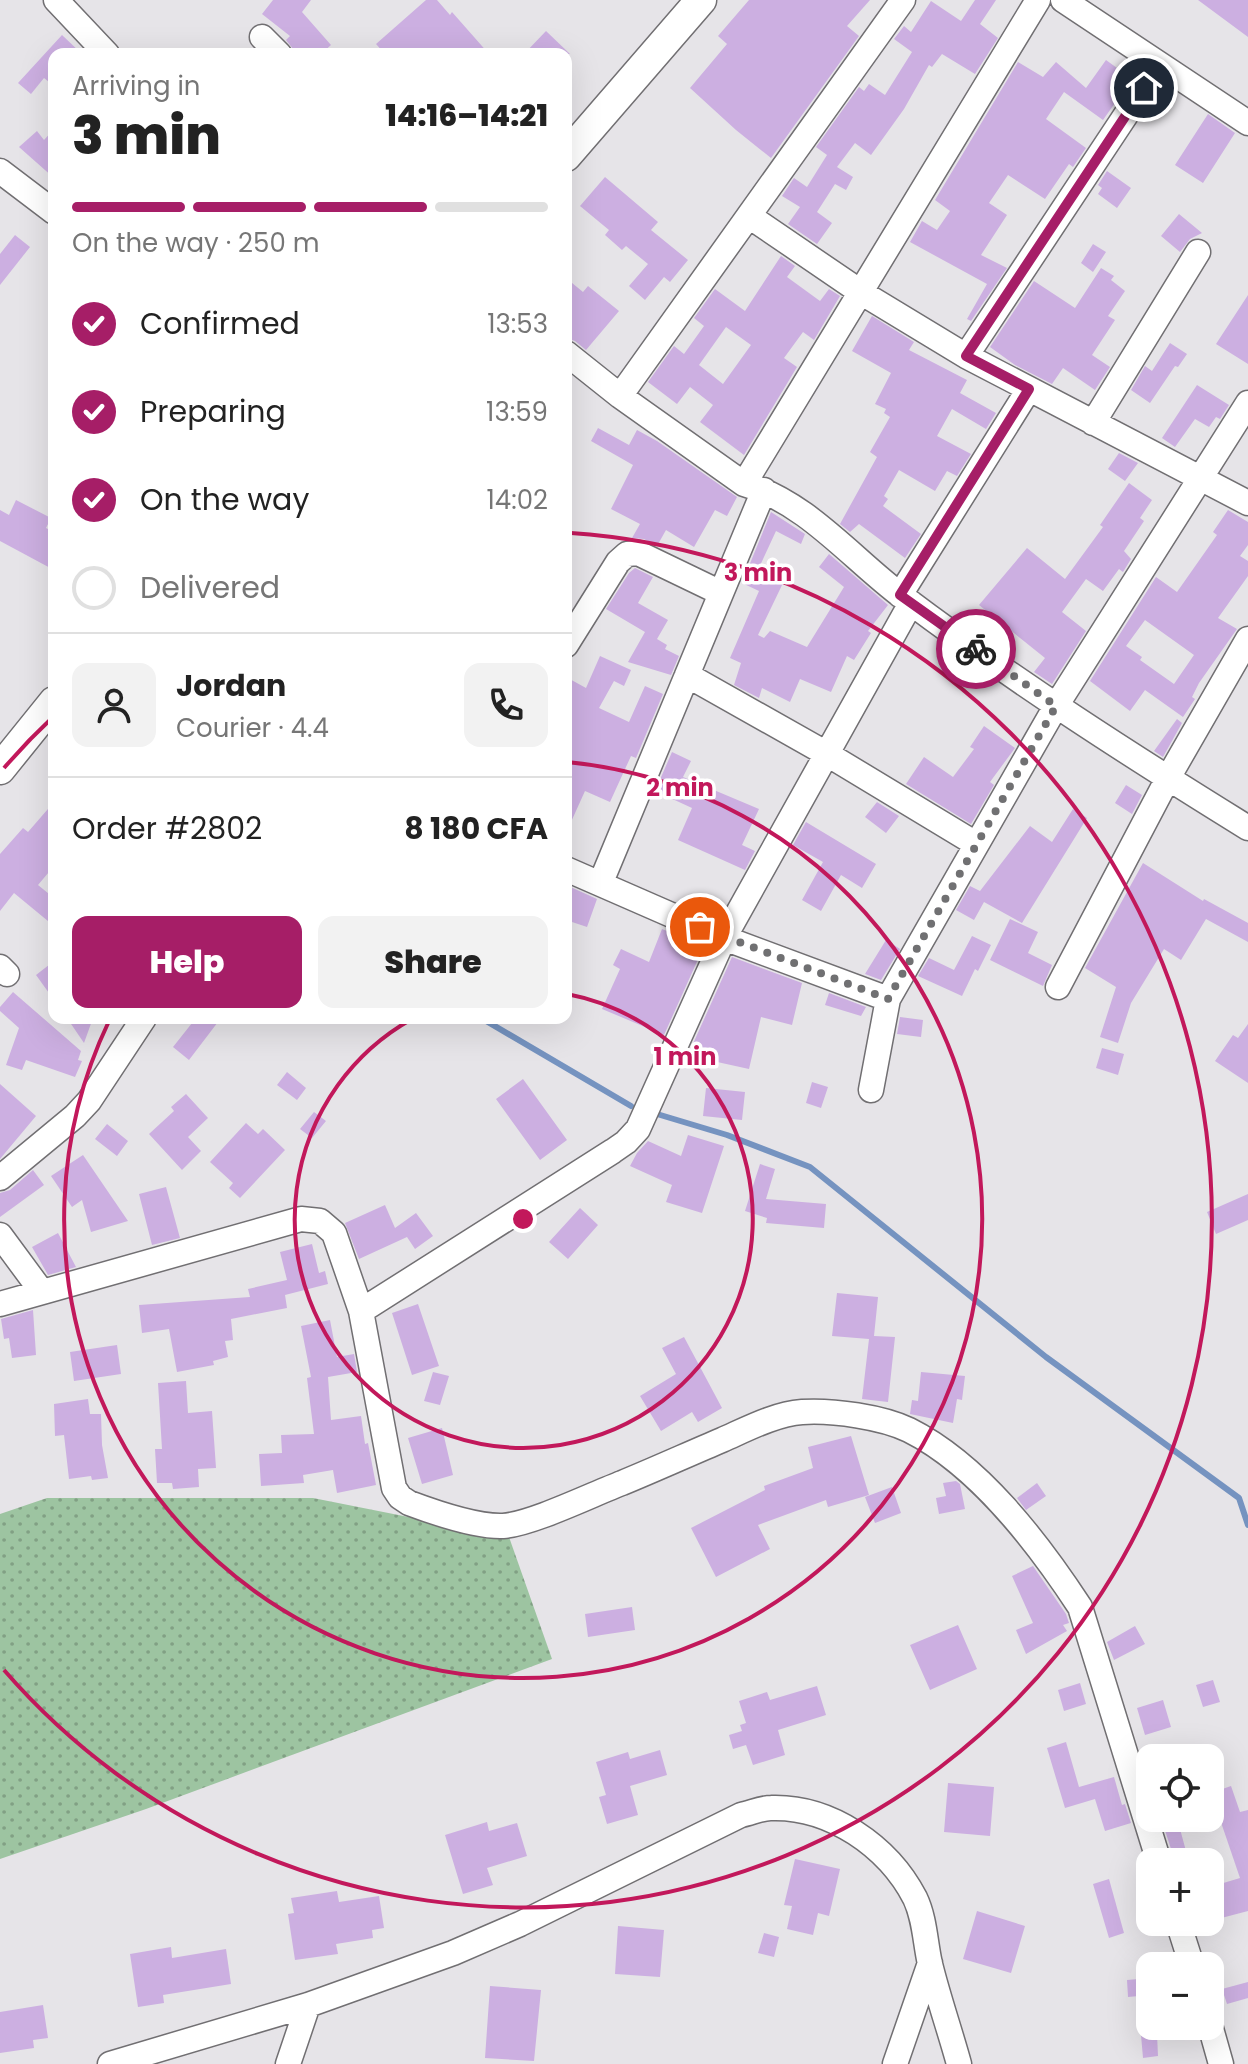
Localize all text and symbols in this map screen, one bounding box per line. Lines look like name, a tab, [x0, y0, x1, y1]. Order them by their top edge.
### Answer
pin	[1110, 54, 1178, 122]
icon: home	[1122, 66, 1166, 110]
text: Arriving in	[72, 68, 201, 104]
text: 14:16–14:21	[385, 94, 548, 137]
text: 3 min	[72, 99, 221, 172]
text: On the way · 250 m	[72, 225, 319, 261]
icon: check	[72, 302, 116, 346]
text: Confirmed	[140, 302, 300, 345]
text: 13:53	[487, 306, 548, 342]
icon: check	[72, 390, 116, 434]
text: Preparing	[140, 390, 286, 433]
text: 13:59	[486, 394, 548, 430]
icon: check	[72, 478, 116, 522]
text: On the way	[140, 478, 309, 521]
text: 14:02	[487, 482, 548, 518]
text: 3 min	[724, 556, 792, 589]
text: Delivered	[140, 566, 280, 609]
courier	[936, 609, 1016, 689]
icon: bike	[954, 627, 998, 671]
button: person	[72, 663, 156, 747]
button: phone	[464, 663, 548, 747]
text: Jordan	[176, 664, 286, 707]
text: Courier · 4.4	[176, 710, 329, 746]
text: 2 min	[646, 771, 714, 804]
text: Order #2802	[72, 807, 262, 850]
text: 8 180 CFA	[404, 807, 548, 850]
pin	[666, 893, 734, 961]
icon: bag	[678, 905, 722, 949]
button: Help	[72, 916, 302, 1008]
button: Share	[318, 916, 548, 1008]
text: 1 min	[654, 1040, 716, 1073]
centre of rings	[509, 1205, 537, 1233]
map controls	[1136, 1744, 1224, 2040]
button: locate	[1136, 1744, 1224, 1832]
button: +	[1136, 1848, 1224, 1936]
button: −	[1136, 1952, 1224, 2040]

